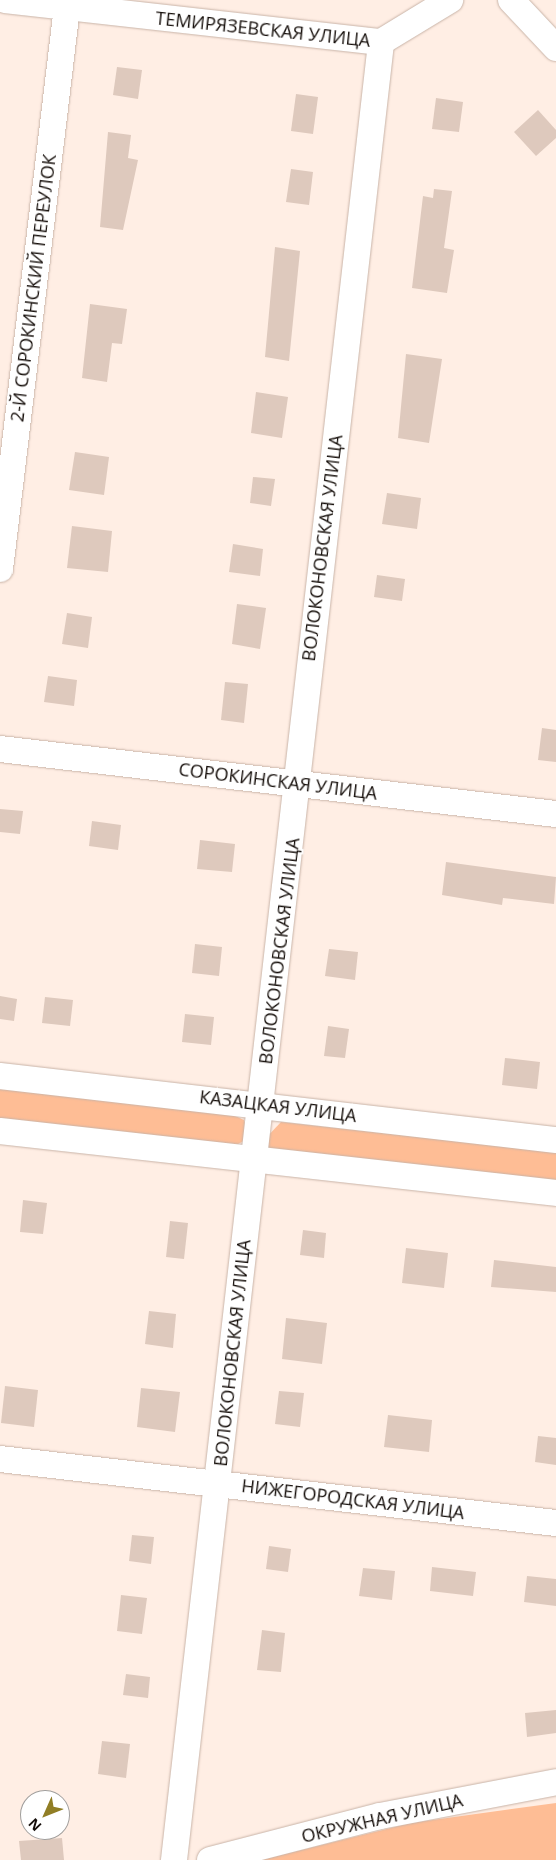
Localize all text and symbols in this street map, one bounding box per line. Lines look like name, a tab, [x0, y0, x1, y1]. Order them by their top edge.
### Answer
street label: ТЕМИРЯЗЕВСКАЯ УЛИЦА	[154, 7, 372, 51]
street label: 2-Й СОРОКИНСКИЙ ПЕРЕУЛОК	[6, 153, 60, 423]
street label: ВОЛОКОНОВСКАЯ УЛИЦА	[297, 434, 347, 662]
street label: СОРОКИНСКАЯ УЛИЦА	[177, 758, 379, 804]
street label: ВОЛОКОНОВСКАЯ УЛИЦА	[254, 837, 304, 1065]
street label: КАЗАЦКАЯ УЛИЦА	[198, 1086, 358, 1126]
street label: ВОЛОКОНОВСКАЯ УЛИЦА	[209, 1238, 255, 1468]
street label: НИЖЕГОРОДСКАЯ УЛИЦА	[240, 1475, 466, 1523]
street label: ОКРУЖНАЯ УЛИЦА	[299, 1789, 465, 1847]
north arrow	[20, 1790, 70, 1840]
text: N	[24, 1814, 45, 1836]

